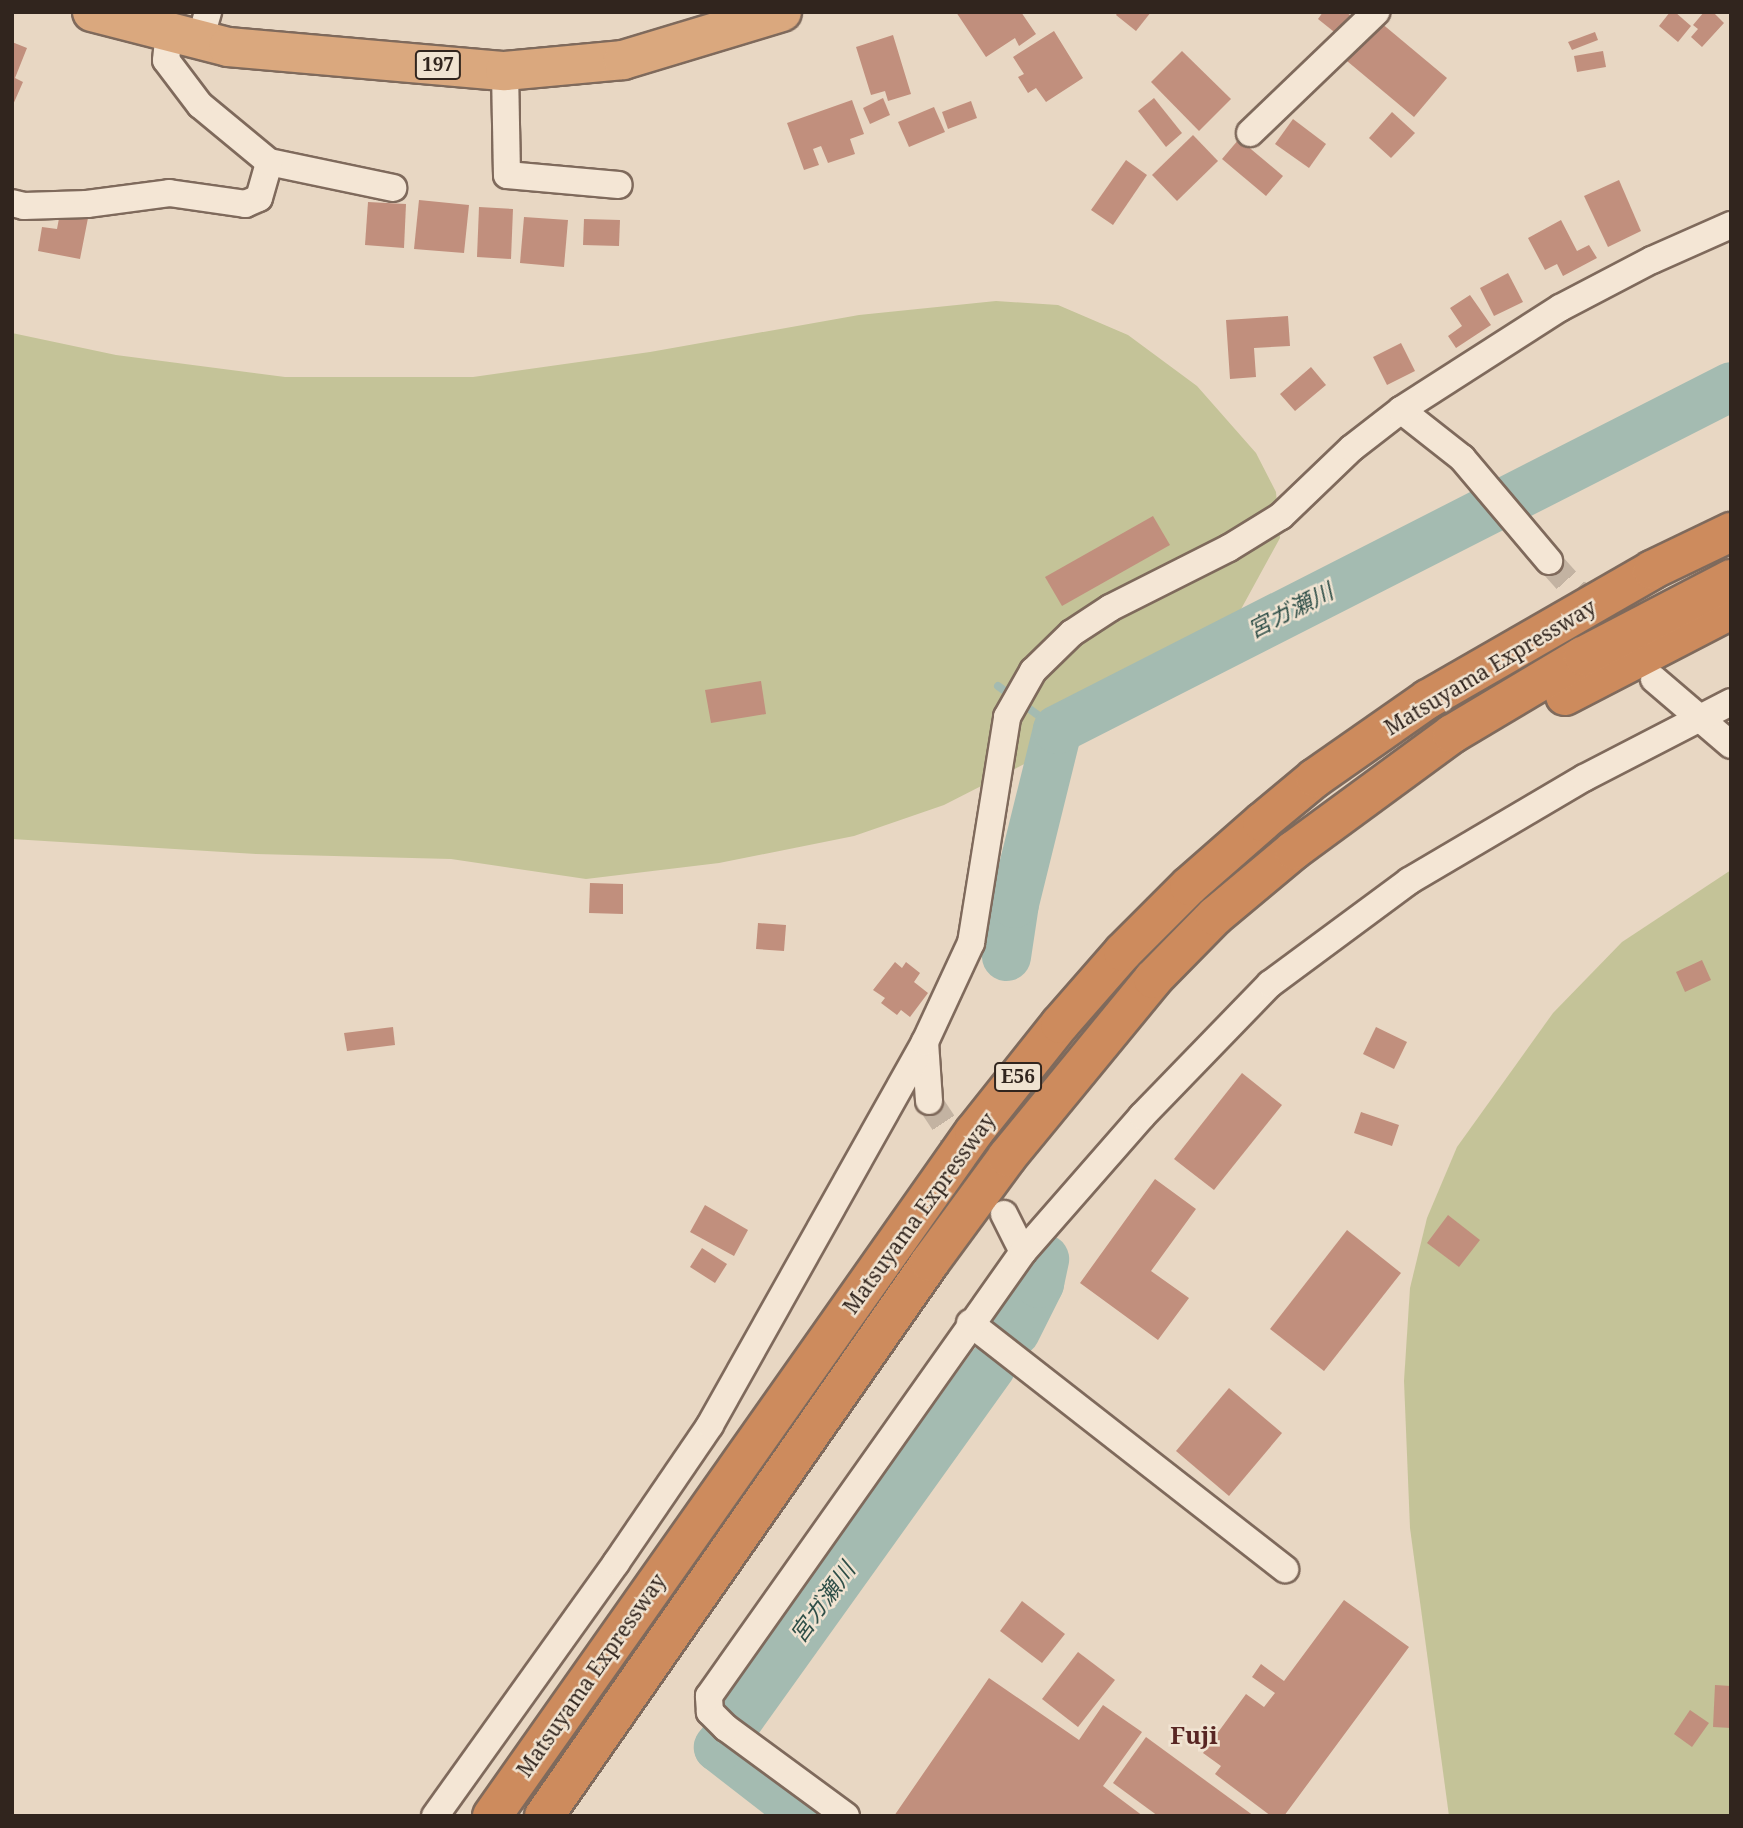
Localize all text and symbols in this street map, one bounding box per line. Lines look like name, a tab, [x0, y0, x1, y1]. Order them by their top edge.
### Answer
road number: 197	[414, 50, 462, 80]
water label: 宮ガ瀬川	[1243, 577, 1337, 643]
street label: Matsuyama Expressway	[1380, 594, 1600, 740]
road number: E56	[993, 1062, 1042, 1092]
street label: Matsuyama Expressway	[838, 1108, 1000, 1318]
water label: 宮ガ瀬川	[784, 1557, 860, 1647]
street label: Matsuyama Expressway	[511, 1569, 671, 1781]
district label: Fuji	[1170, 1721, 1218, 1749]

